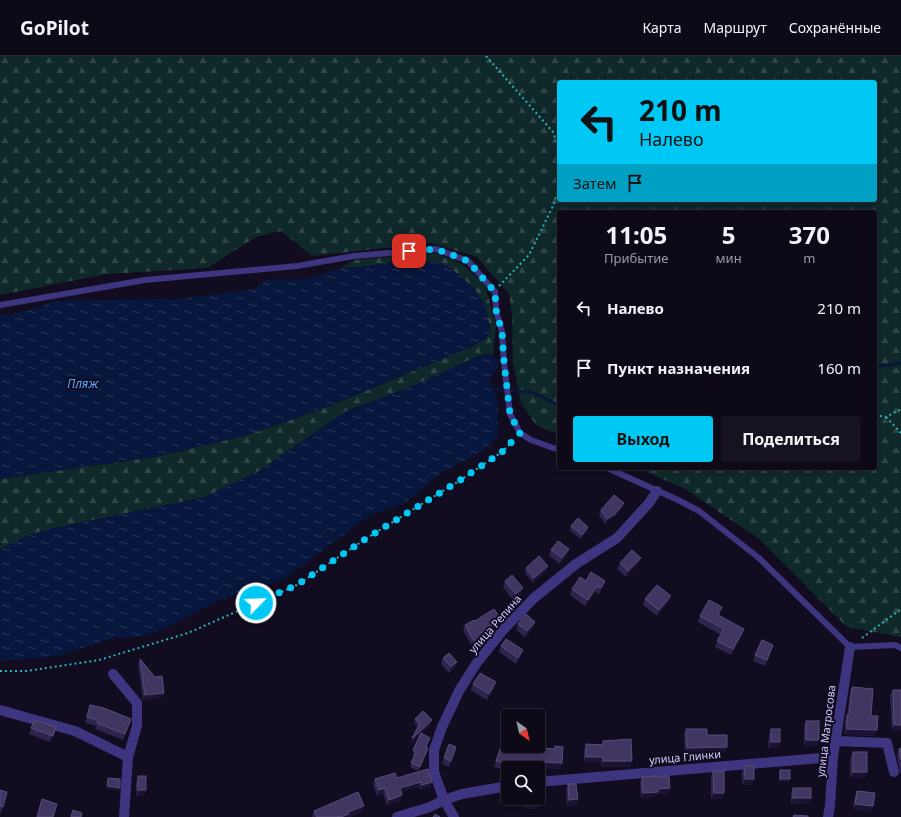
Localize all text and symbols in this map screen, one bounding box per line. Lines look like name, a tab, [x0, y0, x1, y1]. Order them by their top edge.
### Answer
text: GoPilot	[20, 15, 89, 41]
text: Карта	[642, 18, 681, 37]
text: Маршрут	[703, 18, 767, 37]
text: Сохранённые	[789, 18, 881, 37]
text: 210 m	[639, 91, 722, 129]
icon: left	[573, 96, 625, 148]
text: Налево	[639, 127, 704, 151]
icon: arrive	[624, 172, 646, 194]
text: Затем	[573, 173, 616, 193]
text: 11:05	[605, 218, 667, 251]
text: 5	[722, 218, 735, 251]
text: 370	[789, 218, 830, 251]
pin	[392, 234, 426, 268]
icon: arrive	[398, 240, 420, 262]
text: Прибытие	[604, 249, 669, 267]
text: мин	[716, 249, 742, 267]
text: m	[803, 249, 815, 267]
icon: left	[573, 297, 595, 319]
text: Налево	[607, 298, 664, 318]
text: 210 m	[817, 298, 861, 318]
icon: arrive	[573, 357, 595, 379]
text: Пункт назначения	[607, 358, 750, 378]
text: 160 m	[817, 358, 861, 378]
water label: Пляж	[67, 375, 99, 392]
button: Выход	[573, 416, 713, 462]
button: Поделиться	[721, 416, 861, 462]
position arrow	[235, 582, 277, 624]
street label: улица Репина	[465, 591, 524, 656]
street label: улица Матросова	[812, 684, 839, 778]
north arrow	[501, 709, 545, 753]
map controls	[501, 709, 545, 805]
street label: улица Глинки	[648, 746, 721, 767]
button: search	[501, 761, 545, 805]

